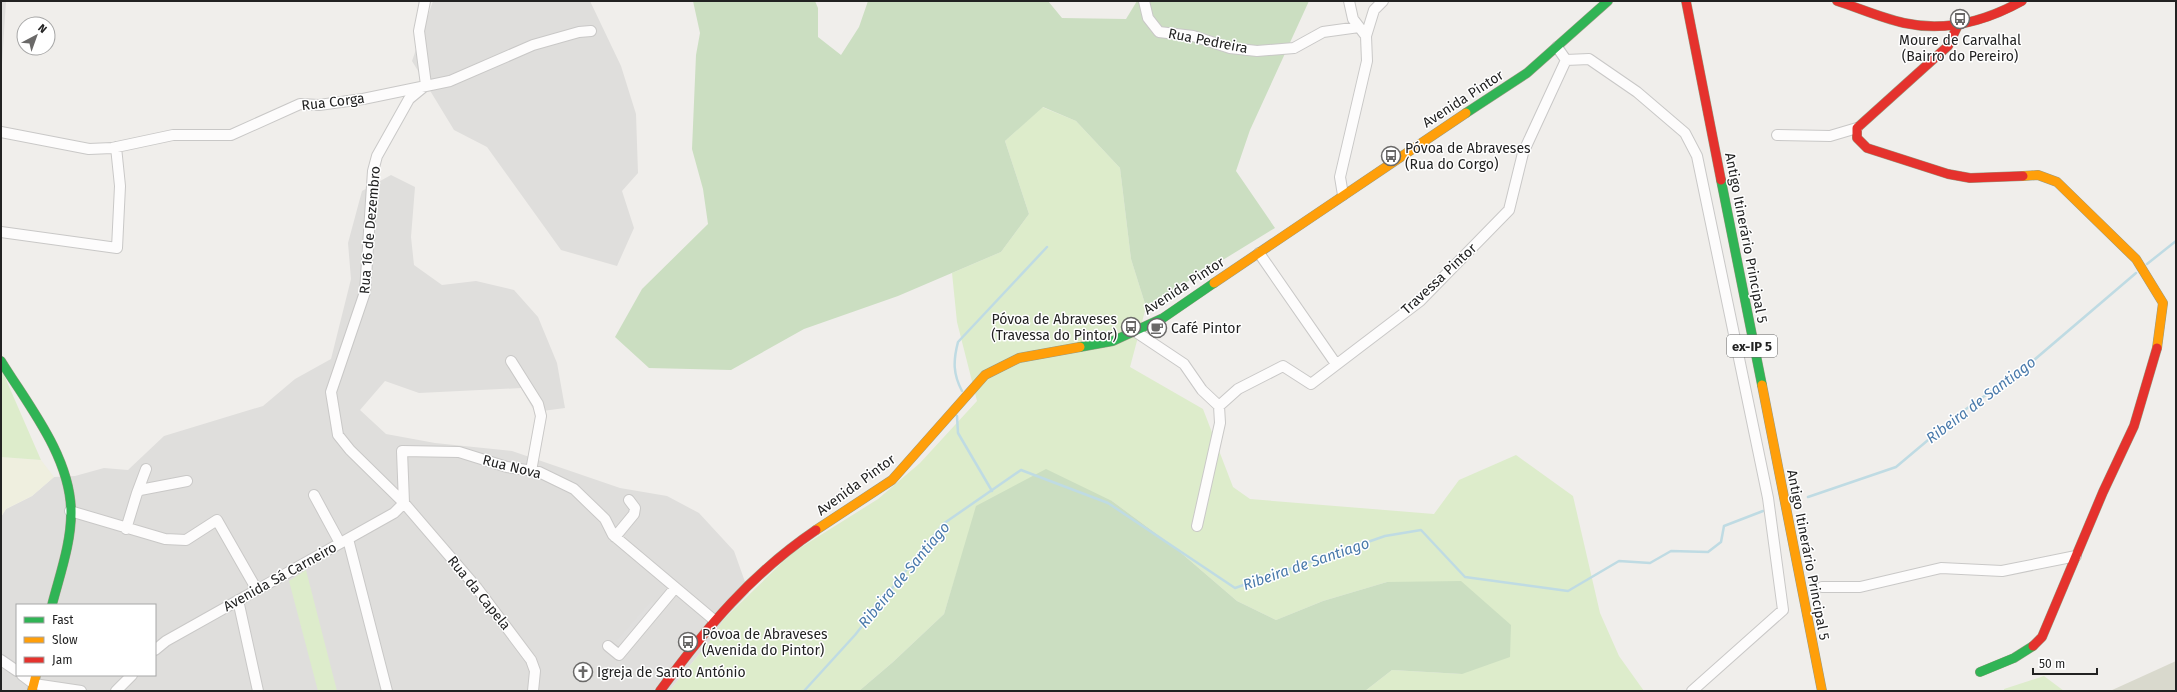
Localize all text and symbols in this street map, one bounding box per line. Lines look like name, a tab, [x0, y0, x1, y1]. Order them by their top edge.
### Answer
bus stop icon: Moure de Carvalhal (Bairro do Pereiro)	[1949, 8, 1971, 30]
north arrow	[16, 16, 56, 56]
text: N	[35, 22, 49, 36]
street label: Rua Pedreira	[1167, 25, 1249, 57]
place label: Moure de Carvalhal (Bairro do Pereiro)	[1899, 32, 2021, 65]
street label: Avenida Pintor	[1419, 66, 1507, 131]
street label: Rua Corga	[300, 90, 366, 114]
place label: Póvoa de Abraveses (Rua do Corgo)	[1405, 140, 1531, 173]
bus stop icon: Póvoa de Abraveses (Rua do Corgo)	[1380, 145, 1402, 167]
street label: Antigo Itinerário Principal 5	[1721, 151, 1771, 325]
street label: Rua 16 de Dezembro	[356, 165, 384, 295]
street label: Travessa Pintor	[1398, 239, 1480, 318]
street label: Avenida Pintor	[1140, 253, 1228, 318]
place label: Póvoa de Abraveses (Travessa do Pintor)	[991, 311, 1117, 344]
bus stop icon: Póvoa de Abraveses (Travessa do Pintor)	[1120, 316, 1142, 338]
cafe icon: Café Pintor	[1146, 317, 1168, 339]
place label: Café Pintor	[1171, 320, 1242, 337]
road number: ex-IP 5	[1727, 335, 1777, 357]
water label: Ribeira de Santiago	[1923, 353, 2039, 447]
street label: Avenida Pintor	[813, 450, 899, 519]
street label: Rua Nova	[481, 452, 543, 482]
street label: Antigo Itinerário Principal 5	[1783, 468, 1833, 642]
water label: Ribeira de Santiago	[854, 518, 954, 632]
water label: Ribeira de Santiago	[1240, 534, 1372, 594]
street label: Avenida Sá Carneiro	[220, 539, 340, 615]
street label: Rua da Capela	[444, 552, 514, 634]
legend	[16, 604, 156, 676]
text: Fast	[52, 613, 74, 627]
place label: Póvoa de Abraveses (Avenida do Pintor)	[702, 626, 828, 659]
bus stop icon: Póvoa de Abraveses (Avenida do Pintor)	[677, 631, 699, 653]
text: Slow	[52, 633, 78, 647]
scale bar	[2033, 650, 2097, 676]
text: Jam	[52, 653, 72, 667]
text: 50 m	[2039, 657, 2065, 671]
church icon: Igreja de Santo António	[572, 661, 594, 683]
place label: Igreja de Santo António	[597, 664, 746, 681]

